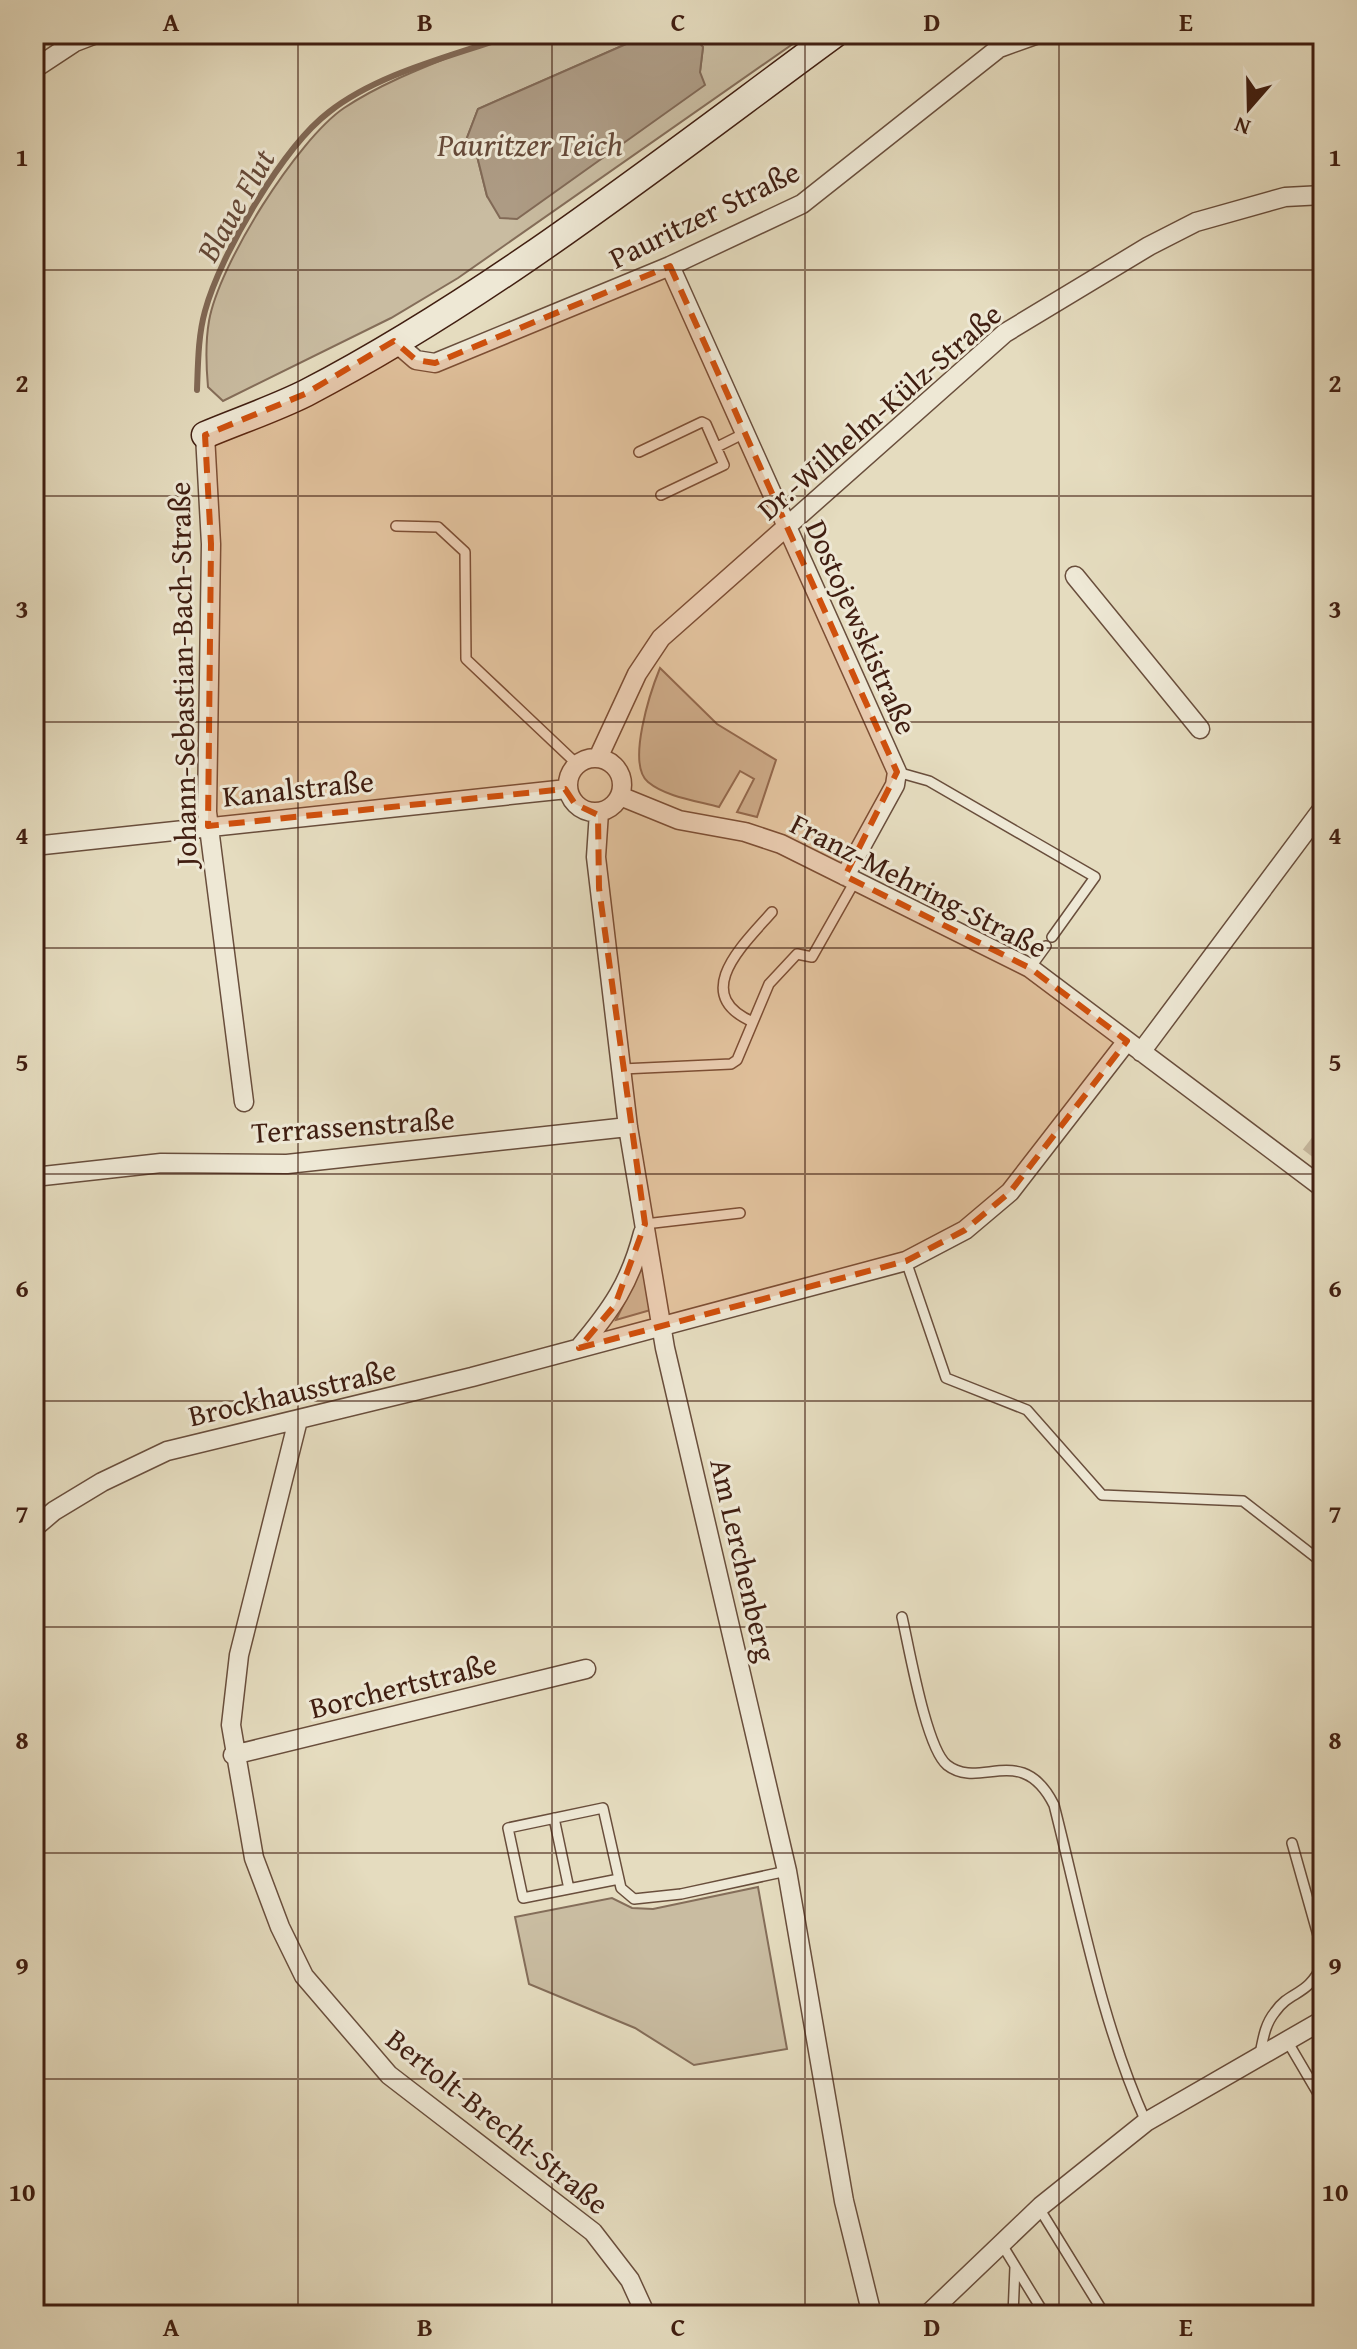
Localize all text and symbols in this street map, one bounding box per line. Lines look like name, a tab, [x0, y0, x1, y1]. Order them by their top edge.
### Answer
text: A	[163, 2, 180, 41]
text: B	[417, 2, 433, 41]
text: C	[671, 2, 685, 41]
text: D	[924, 2, 940, 41]
text: E	[1179, 2, 1193, 41]
north arrow	[1209, 68, 1289, 148]
text: N	[1230, 109, 1255, 144]
water label: Pauritzer Teich	[436, 121, 623, 168]
text: 1	[15, 137, 29, 176]
text: 1	[1328, 137, 1342, 176]
water label: Blaue Flut	[183, 139, 287, 271]
street label: Pauritzer Straße	[601, 149, 807, 279]
street label: Dr.-Wilhelm-Külz-Straße	[747, 292, 1011, 530]
text: 2	[15, 363, 29, 402]
text: 2	[1328, 363, 1342, 402]
street label: Johann-Sebastian-Bach-Straße	[157, 481, 207, 871]
street label: Dostojewskistraße	[795, 513, 929, 741]
text: 3	[15, 589, 29, 628]
text: 3	[1328, 589, 1342, 628]
street label: Kanalstraße	[220, 758, 376, 818]
street label: Franz-Mehring-Straße	[783, 801, 1055, 969]
text: 4	[15, 815, 29, 854]
text: 4	[1328, 815, 1342, 854]
text: 5	[15, 1042, 29, 1081]
text: 5	[1328, 1042, 1342, 1081]
street label: Terrassenstraße	[250, 1096, 456, 1154]
text: 6	[15, 1268, 29, 1307]
text: 6	[1328, 1268, 1342, 1307]
street label: Brockhausstraße	[184, 1347, 400, 1437]
street label: Am Lerchenberg	[699, 1454, 789, 1666]
text: 7	[15, 1494, 29, 1533]
text: 7	[1328, 1494, 1342, 1533]
street label: Borchertstraße	[305, 1641, 501, 1729]
text: 8	[15, 1720, 29, 1759]
text: 8	[1328, 1720, 1342, 1759]
text: 9	[15, 1946, 29, 1985]
text: 9	[1328, 1946, 1342, 1985]
street label: Bertolt-Brecht-Straße	[377, 2017, 619, 2225]
text: 10	[9, 2172, 35, 2211]
text: 10	[1322, 2172, 1348, 2211]
text: A	[163, 2307, 180, 2346]
text: B	[417, 2307, 433, 2346]
text: C	[671, 2307, 685, 2346]
text: D	[924, 2307, 940, 2346]
text: E	[1179, 2307, 1193, 2346]

